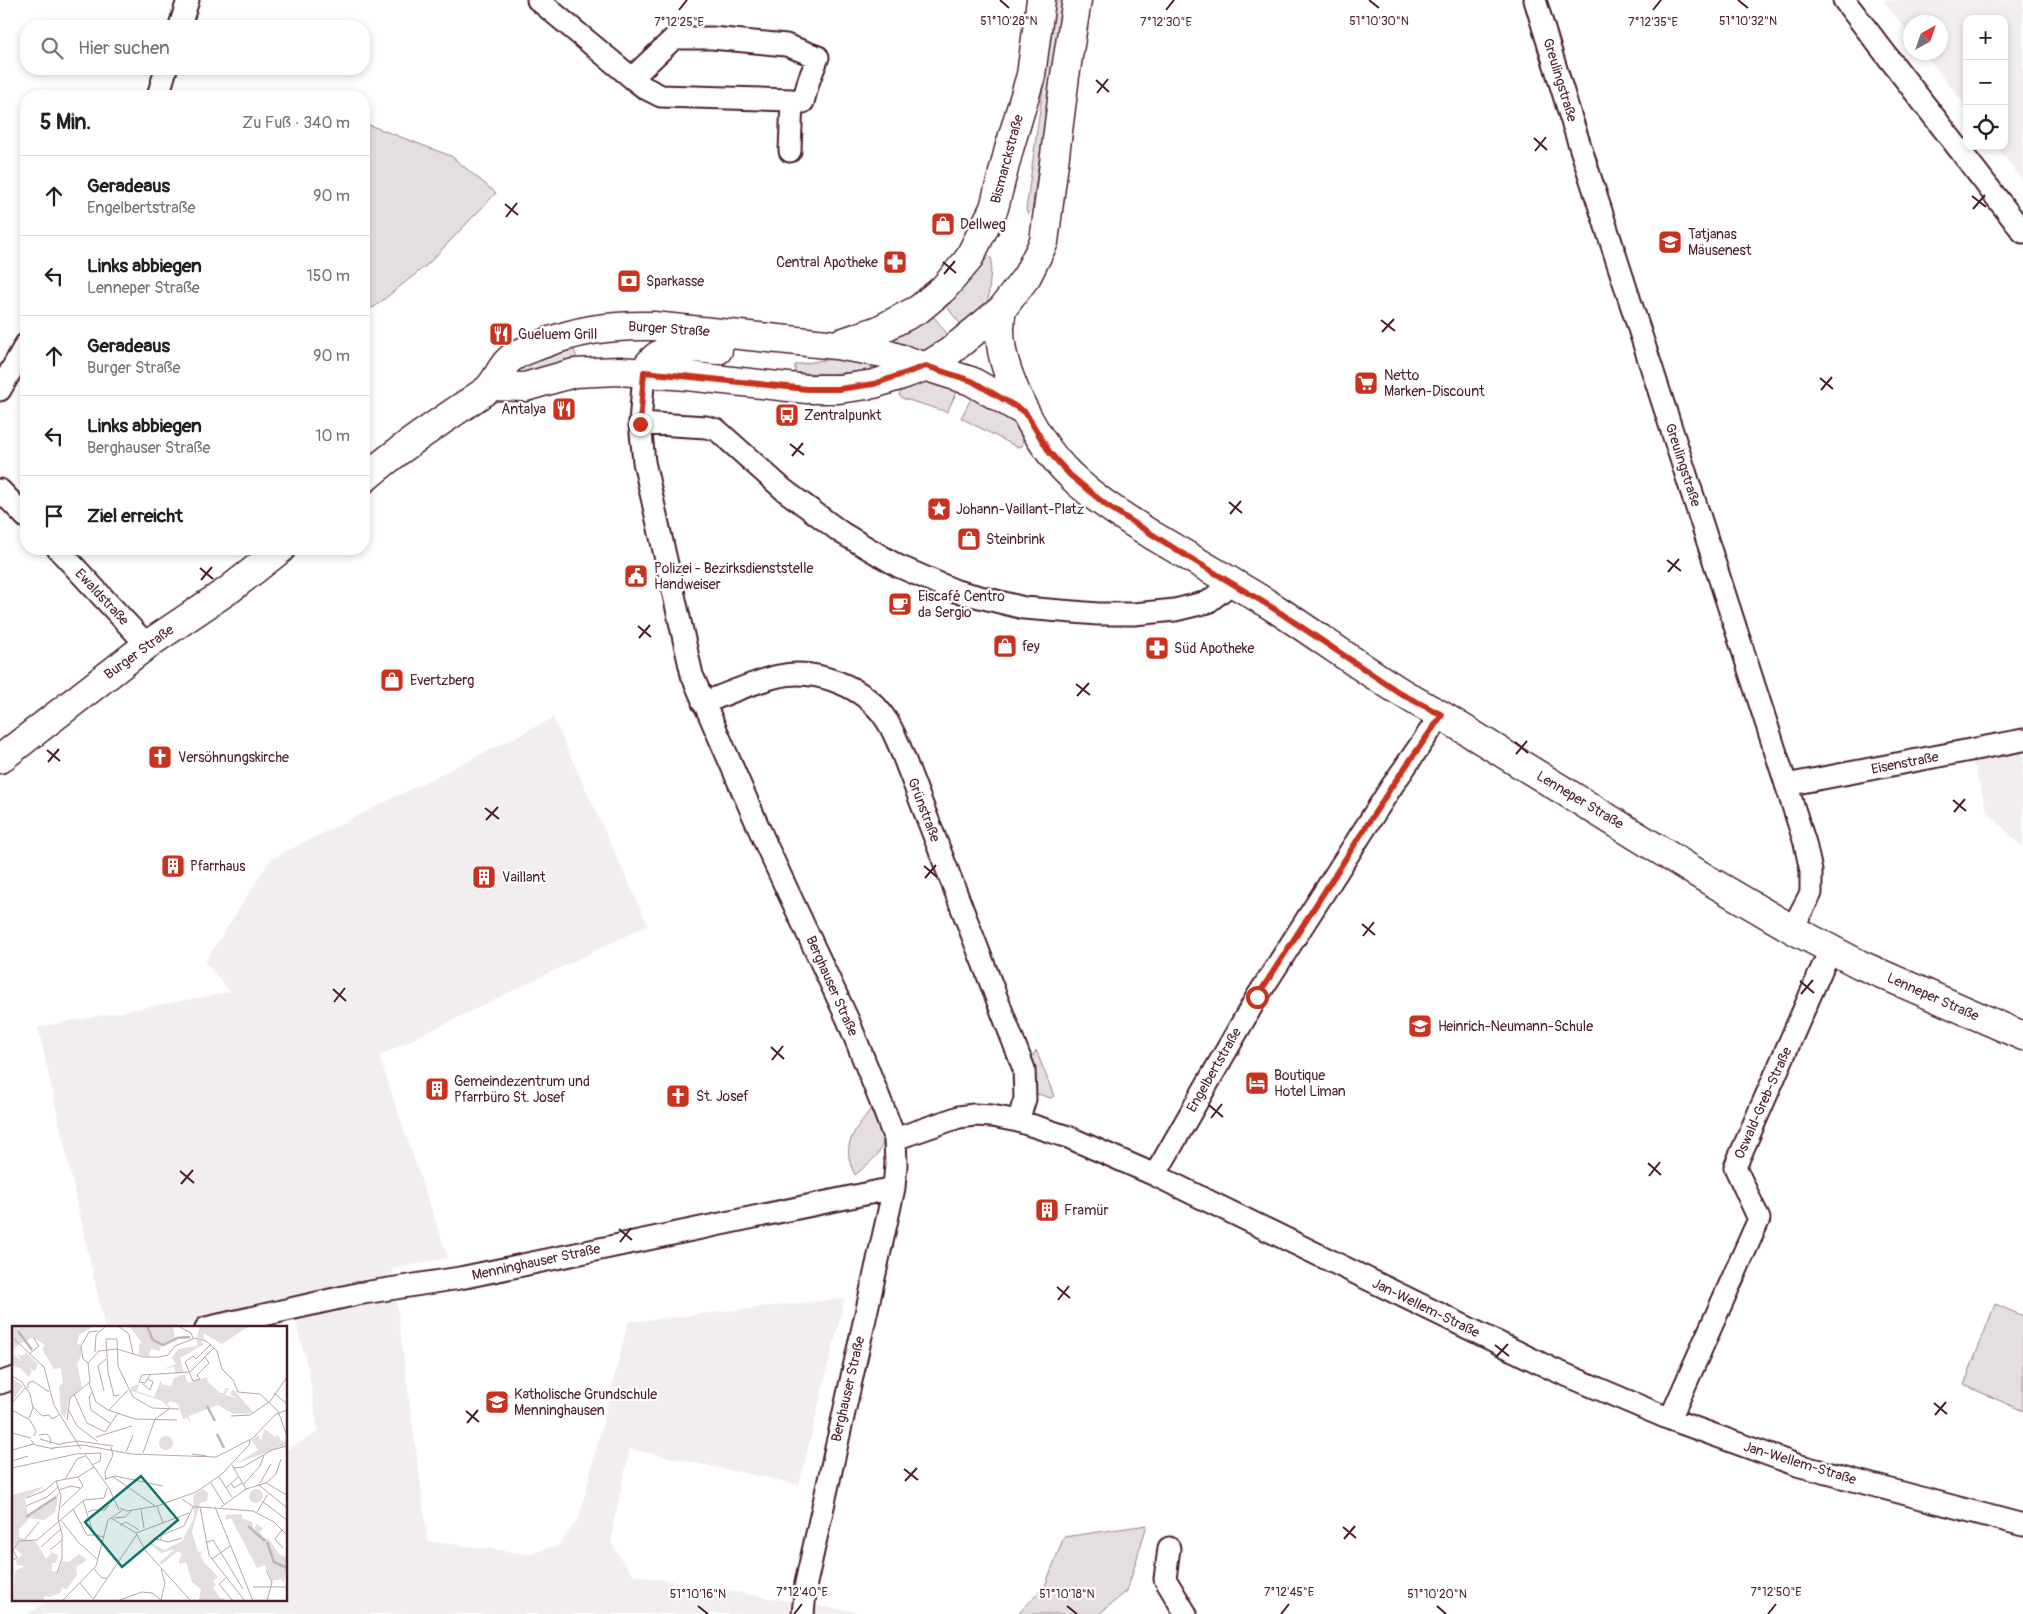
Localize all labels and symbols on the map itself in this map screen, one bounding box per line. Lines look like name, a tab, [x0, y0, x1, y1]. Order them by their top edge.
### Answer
text: 51°10'28"N	[980, 14, 1038, 29]
text: 51°10'30"N	[1349, 14, 1409, 29]
text: 51°10'32"N	[1719, 14, 1777, 29]
text: 7°12'25"E	[654, 15, 704, 30]
text: 7°12'30"E	[1140, 15, 1192, 30]
text: 7°12'35"E	[1628, 15, 1678, 30]
north arrow	[1903, 15, 1948, 60]
street label: Greulingstraße	[1539, 36, 1581, 124]
street label: Bismarckstraße	[987, 113, 1027, 205]
shop icon: Dellweg	[930, 211, 956, 237]
place label: Dellweg	[960, 216, 1006, 233]
place label: Tatjanas Mäusenest	[1688, 226, 1752, 259]
school or university icon: Tatjanas Mäusenest	[1657, 229, 1683, 255]
pharmacy icon: Central Apotheke	[882, 249, 908, 275]
place label: Central Apotheke	[776, 254, 878, 271]
bank icon: Sparkasse	[616, 268, 642, 294]
place label: Sparkasse	[646, 273, 704, 290]
street label: Burger Straße	[628, 318, 710, 340]
restaurant icon: Gueluem Grill	[488, 321, 514, 347]
place label: Gueluem Grill	[518, 326, 597, 343]
place label: Netto Marken-Discount	[1384, 367, 1485, 400]
supermarket icon: Netto Marken-Discount	[1353, 370, 1379, 396]
restaurant icon: Antalya	[551, 396, 577, 422]
place label: Antalya	[501, 401, 546, 418]
bus stop icon: Zentralpunkt	[774, 402, 800, 428]
place label: Zentralpunkt	[804, 407, 882, 424]
route end	[629, 413, 652, 436]
street label: Greulingstraße	[1662, 421, 1704, 509]
place icon: Johann-Vaillant-Platz	[926, 496, 952, 522]
place label: Johann-Vaillant-Platz	[956, 501, 1084, 518]
shop icon: Steinbrink	[956, 526, 982, 552]
place label: Steinbrink	[986, 531, 1045, 548]
place label: Polizei - Bezirksdienststelle Handweiser	[654, 560, 813, 593]
public building icon: Polizei - Bezirksdienststelle Handweiser	[623, 563, 649, 589]
street label: Ewaldstraße	[71, 565, 133, 629]
place label: Eiscafé Centro da Sergio	[918, 588, 1005, 621]
cafe icon: Eiscafé Centro da Sergio	[887, 591, 913, 617]
street label: Burger Straße	[101, 621, 177, 683]
shop icon: fey	[992, 633, 1018, 659]
pharmacy icon: Süd Apotheke	[1144, 635, 1170, 661]
place label: fey	[1022, 638, 1040, 655]
place label: Süd Apotheke	[1174, 640, 1254, 657]
shop icon: Evertzberg	[379, 667, 405, 693]
place label: Evertzberg	[410, 672, 474, 689]
church icon: Versöhnungskirche	[147, 744, 173, 770]
street label: Eisenstraße	[1870, 748, 1940, 778]
place label: Versöhnungskirche	[178, 749, 289, 766]
street label: Lenneper Straße	[1533, 767, 1627, 833]
street label: Grünstraße	[904, 776, 944, 844]
building icon: Pfarrhaus	[160, 853, 186, 879]
place label: Pfarrhaus	[190, 858, 246, 875]
building icon: Vaillant	[471, 864, 497, 890]
place label: Vaillant	[502, 869, 546, 886]
street label: Berghauser Straße	[802, 933, 862, 1039]
street label: Lenneper Straße	[1884, 969, 1982, 1025]
route start	[1246, 986, 1269, 1009]
school or university icon: Heinrich-Neumann-Schule	[1407, 1013, 1433, 1039]
place label: Heinrich-Neumann-Schule	[1438, 1018, 1593, 1035]
street label: Engelbertstraße	[1183, 1025, 1245, 1115]
street label: Oswald-Greb-Straße	[1731, 1044, 1795, 1162]
place label: Boutique Hotel Liman	[1274, 1067, 1346, 1100]
hotel icon: Boutique Hotel Liman	[1244, 1070, 1270, 1096]
place label: Gemeindezentrum und Pfarrbüro St. Josef	[454, 1073, 590, 1106]
building icon: Gemeindezentrum und Pfarrbüro St. Josef	[424, 1076, 450, 1102]
church icon: St. Josef	[665, 1083, 691, 1109]
place label: St. Josef	[696, 1088, 749, 1105]
building icon: Framür	[1034, 1197, 1060, 1223]
place label: Framür	[1064, 1202, 1109, 1219]
street label: Menninghauser Straße	[470, 1240, 602, 1284]
street label: Jan-Wellem-Straße	[1370, 1275, 1482, 1341]
inset map	[12, 1326, 288, 1602]
street label: Berghauser Straße	[828, 1334, 868, 1443]
place label: Katholische Grundschule Menninghausen	[514, 1386, 657, 1419]
school or university icon: Katholische Grundschule Menninghausen	[484, 1389, 510, 1415]
street label: Jan-Wellem-Straße	[1741, 1438, 1859, 1488]
text: 7°12'40"E	[776, 1585, 828, 1600]
text: 7°12'45"E	[1264, 1585, 1314, 1600]
text: 7°12'50"E	[1750, 1585, 1802, 1600]
text: 51°10'16"N	[670, 1587, 726, 1602]
text: 51°10'18"N	[1039, 1587, 1095, 1602]
text: 51°10'20"N	[1407, 1587, 1467, 1602]

